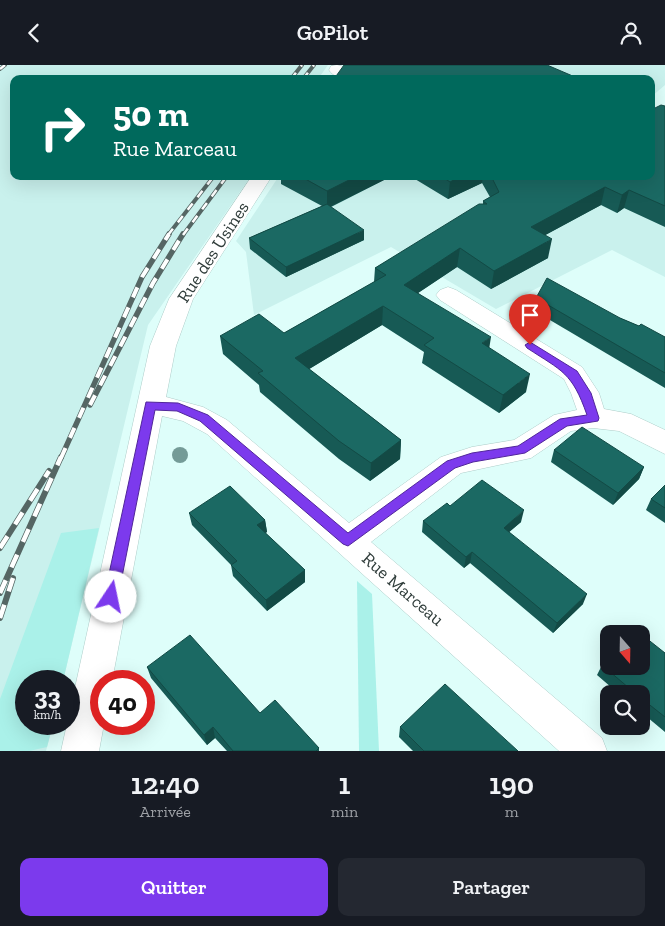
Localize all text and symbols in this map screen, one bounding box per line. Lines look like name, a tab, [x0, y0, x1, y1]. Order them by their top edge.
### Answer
icon: back	[20, 19, 48, 47]
text: GoPilot	[297, 19, 368, 46]
icon: person	[617, 19, 645, 47]
text: 50 m	[113, 93, 189, 135]
icon: right	[30, 95, 95, 160]
text: Rue Marceau	[113, 135, 237, 162]
street label: Rue des Usines	[172, 197, 254, 307]
pin	[509, 294, 551, 345]
icon: arrive	[516, 301, 544, 329]
street label: Rue Marceau	[358, 547, 448, 631]
position arrow	[84, 570, 136, 622]
north arrow	[600, 625, 650, 675]
map controls	[600, 625, 650, 735]
speed limit sign: 40	[90, 670, 155, 735]
text: 33	[34, 681, 61, 711]
button: search	[600, 685, 650, 735]
text: km/h	[34, 708, 61, 722]
text: 12:40	[131, 766, 200, 802]
text: 1	[338, 766, 350, 802]
text: 190	[489, 766, 534, 802]
text: Arrivée	[140, 802, 191, 821]
text: min	[331, 802, 358, 821]
text: m	[505, 802, 518, 821]
button: Quitter	[20, 858, 328, 916]
button: Partager	[338, 858, 645, 916]

